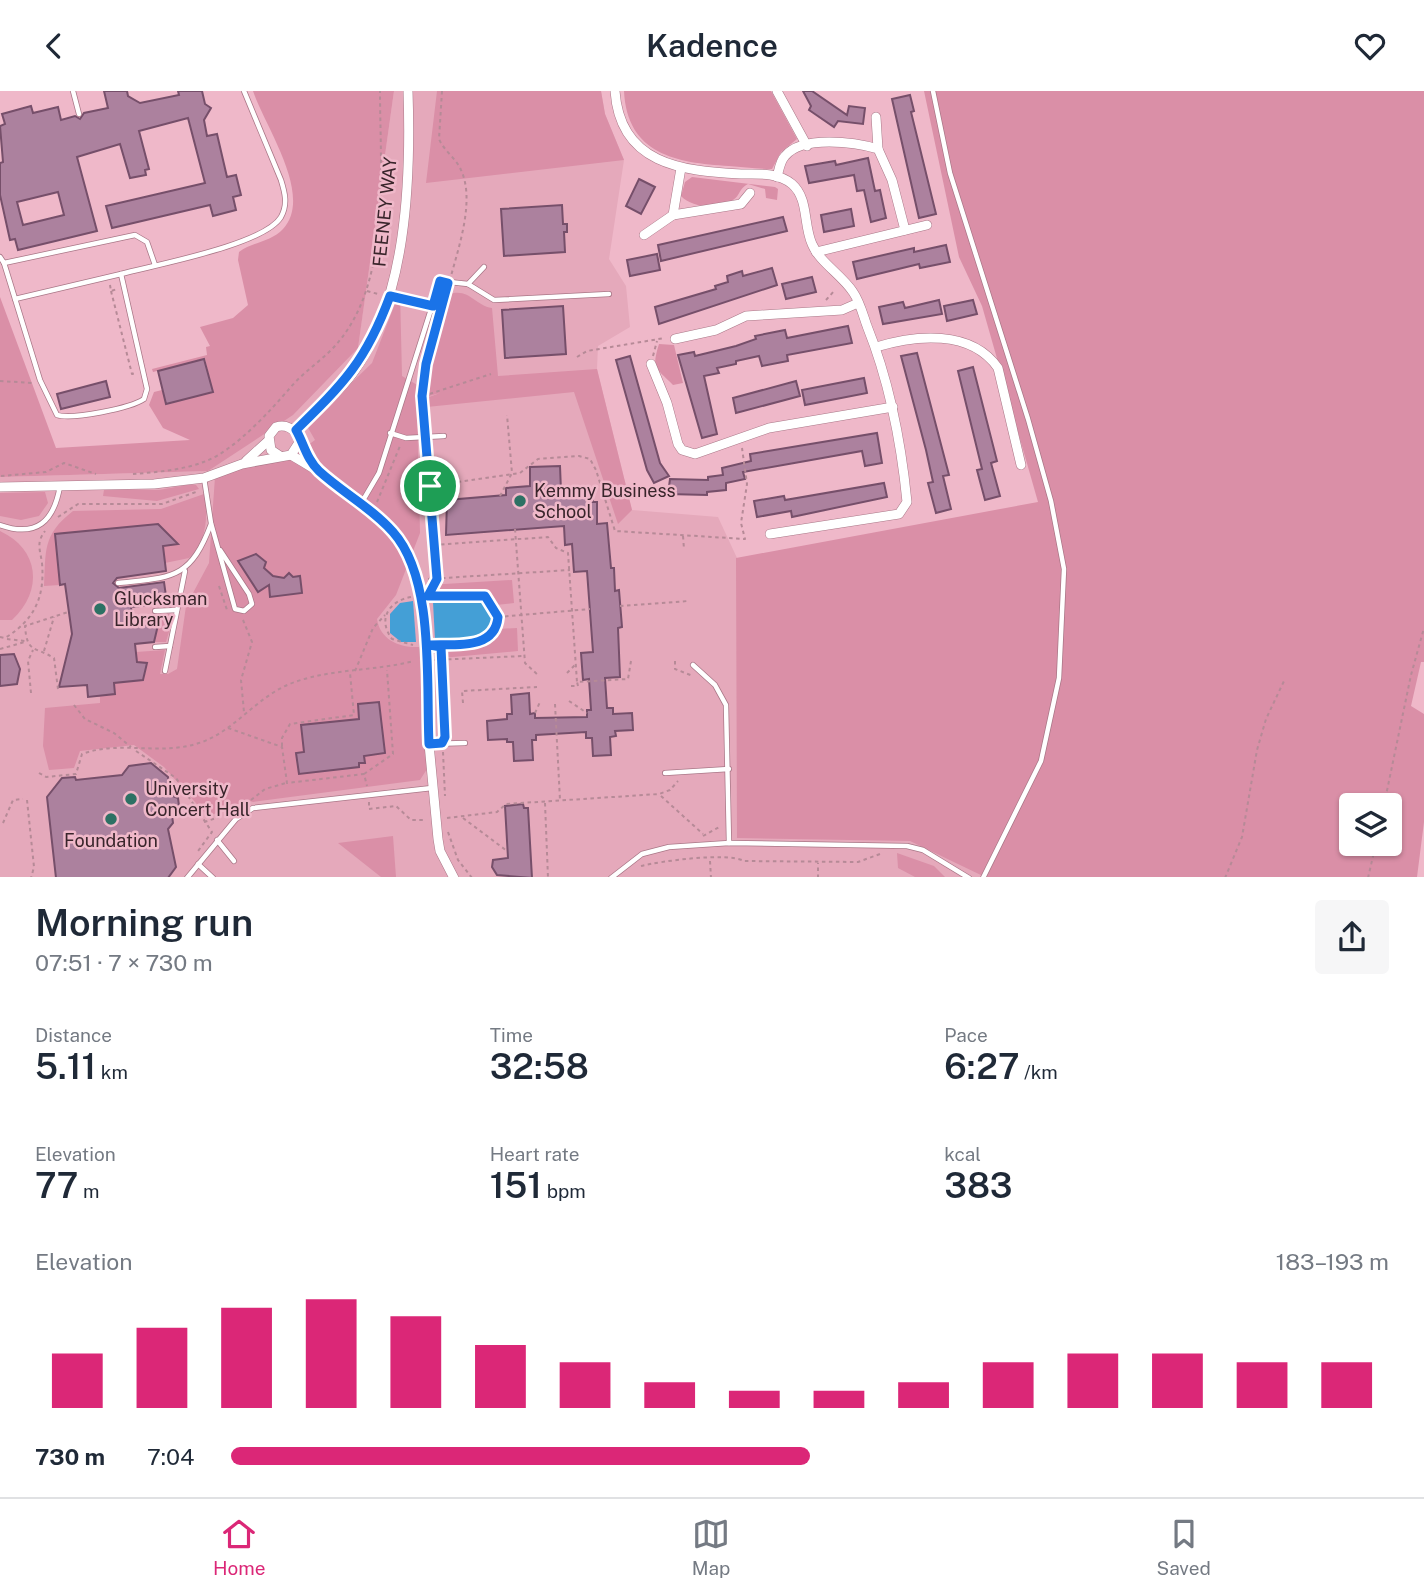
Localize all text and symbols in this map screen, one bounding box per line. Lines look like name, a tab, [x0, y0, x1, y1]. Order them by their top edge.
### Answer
icon: back	[35, 27, 73, 65]
text: Kadence	[646, 27, 778, 64]
icon: heart	[1351, 27, 1389, 65]
street label: FEENEY WAY	[368, 156, 401, 268]
pin	[400, 456, 460, 516]
icon: arrive	[411, 467, 449, 505]
place label: Kemmy Business School	[534, 480, 676, 522]
marker: Kemmy Business School	[512, 493, 528, 509]
place label: Glucksman Library	[114, 588, 207, 630]
marker: Glucksman Library	[92, 601, 108, 617]
place label: University Concert Hall	[145, 778, 250, 820]
marker: University Concert Hall	[123, 791, 139, 807]
map controls	[1339, 793, 1402, 856]
button: layers	[1339, 793, 1402, 856]
marker: Foundation	[103, 811, 119, 827]
place label: Foundation	[64, 830, 158, 851]
text: Morning run	[35, 900, 253, 945]
button: share	[1315, 900, 1389, 974]
text: 07:51 · 7 × 730 m	[35, 949, 213, 976]
text: Distance	[35, 1024, 112, 1046]
text: Time	[490, 1024, 533, 1046]
text: Pace	[944, 1024, 988, 1046]
text: 5.11	[35, 1046, 96, 1087]
text: 32:58	[490, 1046, 589, 1087]
text: 6:27	[944, 1046, 1019, 1087]
text: km	[96, 1061, 128, 1083]
text: /km	[1019, 1061, 1058, 1083]
text: Elevation	[35, 1143, 116, 1165]
text: Heart rate	[490, 1143, 579, 1165]
text: kcal	[944, 1143, 981, 1165]
text: 77	[35, 1165, 78, 1206]
text: 151	[490, 1165, 542, 1206]
text: 383	[944, 1165, 1013, 1206]
text: m	[78, 1180, 99, 1202]
text: bpm	[542, 1180, 586, 1202]
text: Elevation	[35, 1248, 133, 1275]
text: 183–193 m	[1276, 1248, 1389, 1275]
text: 730 m	[35, 1443, 105, 1470]
text: 7:04	[147, 1443, 195, 1470]
tab: Home	[213, 1515, 265, 1579]
tab: Map	[692, 1515, 730, 1579]
tab: Saved	[1157, 1515, 1211, 1579]

